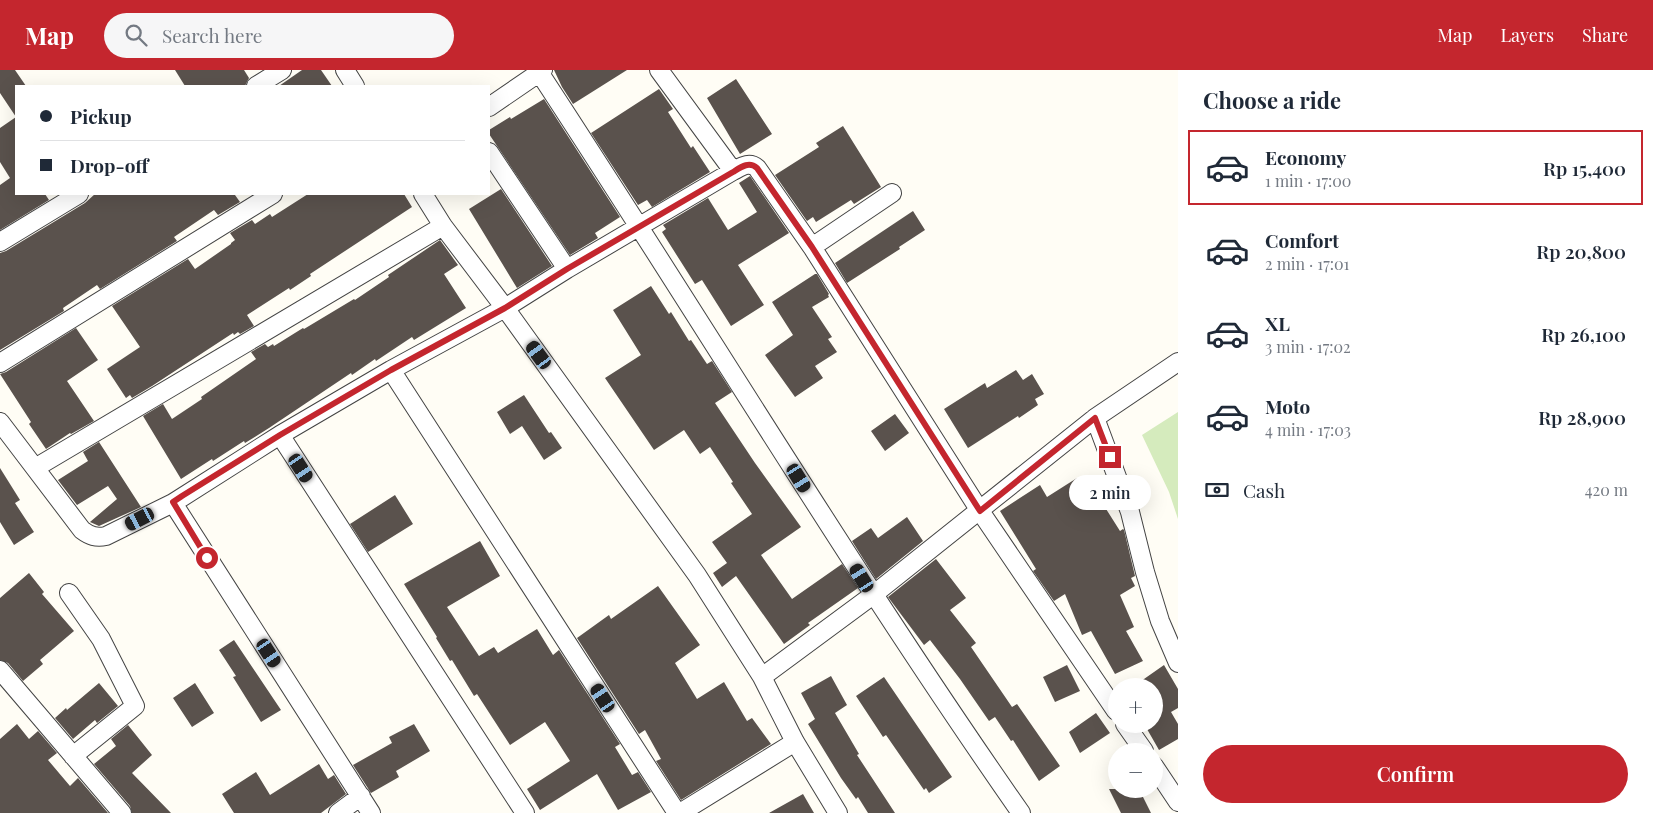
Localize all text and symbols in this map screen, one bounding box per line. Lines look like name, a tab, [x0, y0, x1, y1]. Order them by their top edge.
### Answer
search box	[104, 13, 454, 58]
text: Map	[25, 19, 74, 51]
icon: search	[122, 21, 150, 49]
text: Search here	[162, 22, 262, 48]
text: Map	[1437, 23, 1472, 47]
text: Layers	[1500, 23, 1554, 47]
text: Share	[1582, 23, 1628, 47]
text: Choose a ride	[1203, 85, 1341, 115]
text: Pickup	[70, 103, 132, 129]
text: Economy	[1265, 144, 1346, 170]
icon: car	[1205, 145, 1250, 190]
text: Drop-off	[70, 152, 148, 178]
text: Rp 15,400	[1543, 155, 1626, 181]
text: 1 min · 17:00	[1265, 170, 1351, 191]
text: Comfort	[1265, 227, 1339, 253]
icon: car	[1205, 228, 1250, 273]
text: Rp 20,800	[1536, 238, 1626, 264]
text: 2 min · 17:01	[1265, 253, 1349, 274]
text: XL	[1265, 310, 1290, 336]
icon: car	[1205, 311, 1250, 356]
text: Rp 26,100	[1541, 321, 1626, 347]
text: 3 min · 17:02	[1265, 336, 1351, 357]
car	[524, 338, 553, 372]
text: Moto	[1265, 393, 1310, 419]
icon: car	[1205, 394, 1250, 439]
text: Rp 28,900	[1538, 404, 1626, 430]
text: 4 min · 17:03	[1265, 419, 1351, 440]
route end	[1099, 446, 1121, 468]
car	[286, 451, 315, 485]
car	[784, 461, 813, 495]
callout: 2 min	[1069, 474, 1151, 510]
icon: cash	[1203, 476, 1231, 504]
text: Cash	[1243, 477, 1285, 503]
text: 420 m	[1585, 479, 1628, 500]
text: 2 min	[1090, 482, 1130, 503]
car	[123, 506, 156, 532]
route start	[196, 547, 218, 569]
car	[847, 561, 876, 595]
car	[254, 636, 283, 670]
map controls	[1108, 678, 1163, 798]
button: +	[1108, 678, 1163, 733]
car	[588, 681, 617, 715]
button: −	[1108, 743, 1163, 798]
button: Confirm	[1203, 745, 1628, 803]

